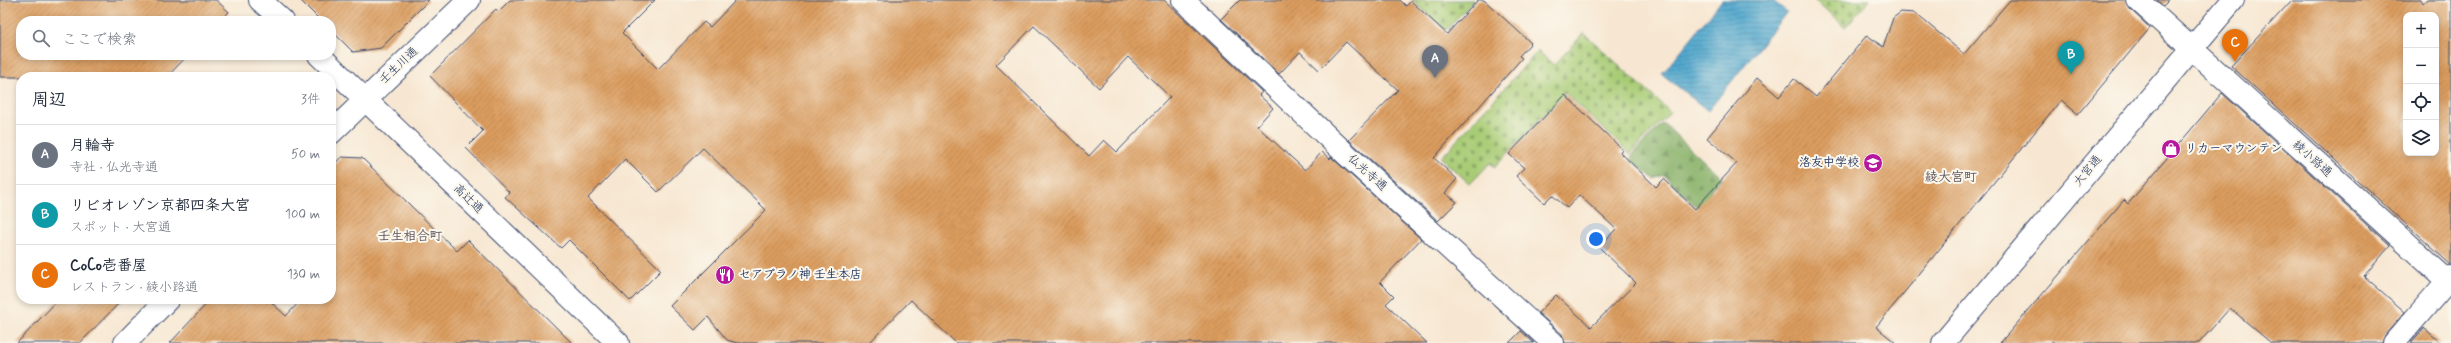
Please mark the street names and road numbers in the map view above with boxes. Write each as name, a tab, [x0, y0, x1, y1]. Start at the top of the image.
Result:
street label: 壬生川通	[376, 44, 422, 88]
street label: 綾小路通	[2289, 137, 2335, 181]
street label: 仏光寺通	[1344, 151, 1390, 195]
street label: 大宮通	[2070, 152, 2106, 190]
street label: 高辻通	[449, 181, 487, 217]

